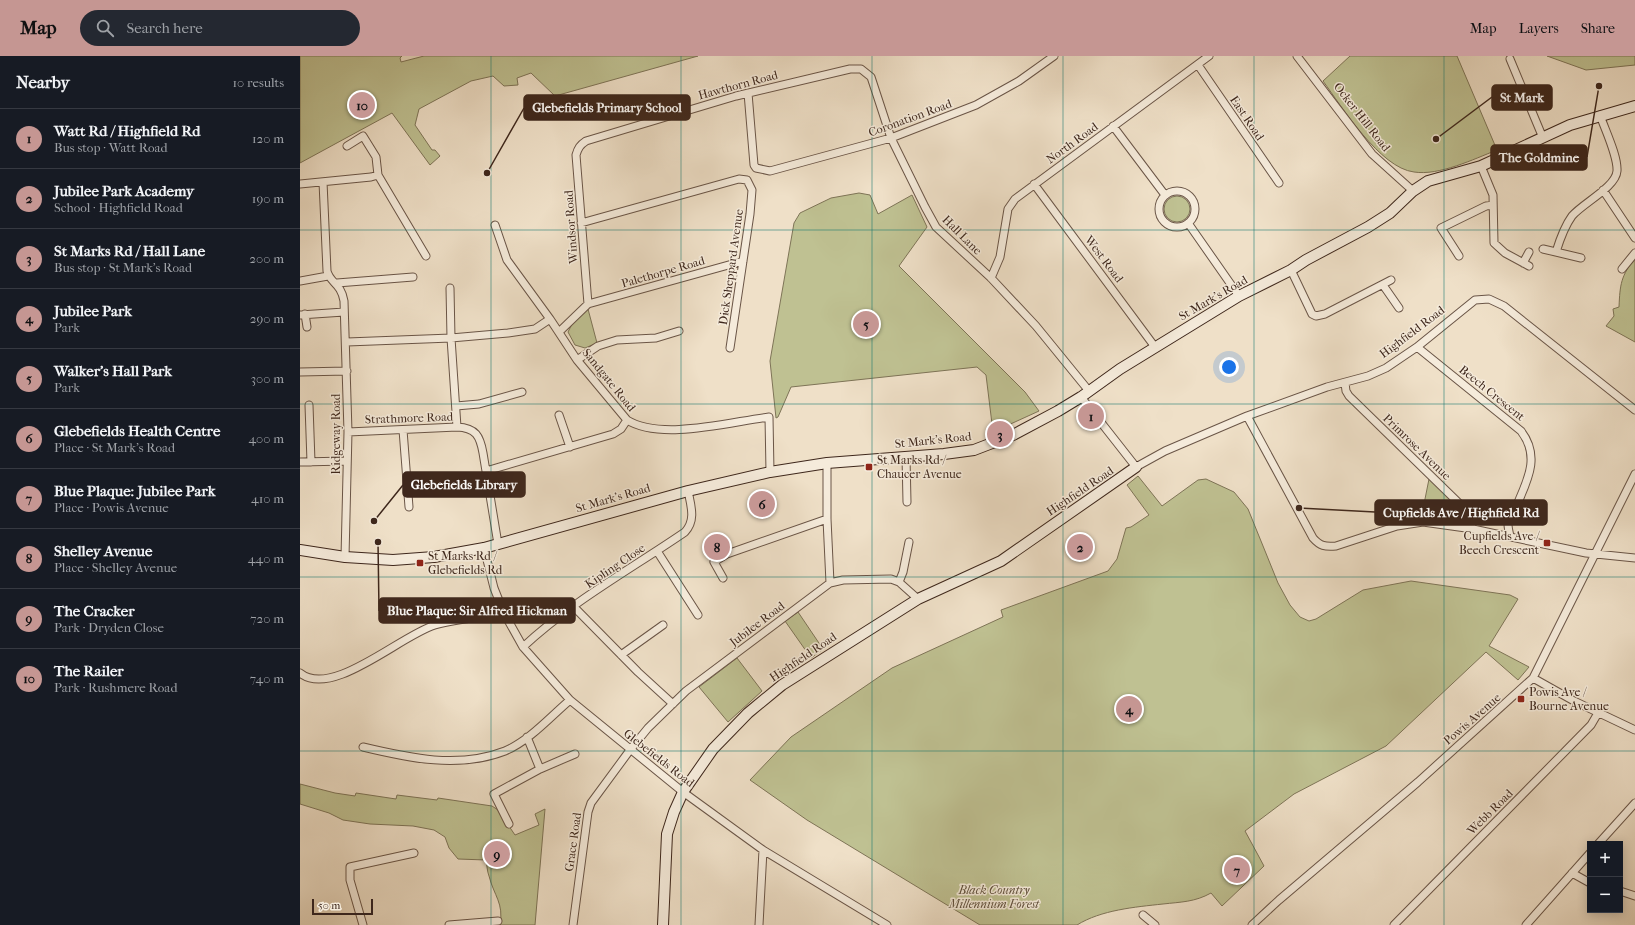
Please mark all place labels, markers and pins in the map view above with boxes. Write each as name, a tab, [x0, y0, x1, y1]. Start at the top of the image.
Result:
callout: St Mark	[1492, 85, 1552, 110]
pin: 10	[349, 90, 375, 120]
callout: Glebefields Primary School	[524, 95, 690, 120]
callout: The Goldmine	[1491, 145, 1587, 170]
pin: 5	[853, 309, 879, 339]
pin: 1	[1078, 401, 1104, 431]
pin: 3	[987, 419, 1013, 449]
place label: St Marks Rd / Chaucer Avenue	[877, 453, 962, 481]
marker: St Marks Rd / Chaucer Avenue	[864, 462, 874, 472]
callout: Glebefields Library	[403, 472, 525, 497]
pin: 6	[749, 489, 775, 519]
callout: Cupfields Ave / Highfield Rd	[1375, 500, 1547, 525]
place label: Cupfields Ave / Beech Crescent	[1459, 529, 1540, 557]
pin: 8	[704, 532, 730, 562]
pin: 2	[1067, 532, 1093, 562]
marker: Cupfields Ave / Beech Crescent	[1542, 538, 1552, 548]
place label: St Marks Rd / Glebefields Rd	[428, 549, 503, 577]
marker: St Marks Rd / Glebefields Rd	[415, 558, 425, 568]
callout: Blue Plaque: Sir Alfred Hickman	[379, 598, 575, 623]
place label: Powis Ave / Bourne Avenue	[1529, 685, 1609, 713]
pin: 4	[1116, 694, 1142, 724]
marker: Powis Ave / Bourne Avenue	[1516, 694, 1526, 704]
pin: 9	[484, 839, 510, 869]
pin: 7	[1224, 855, 1250, 885]

